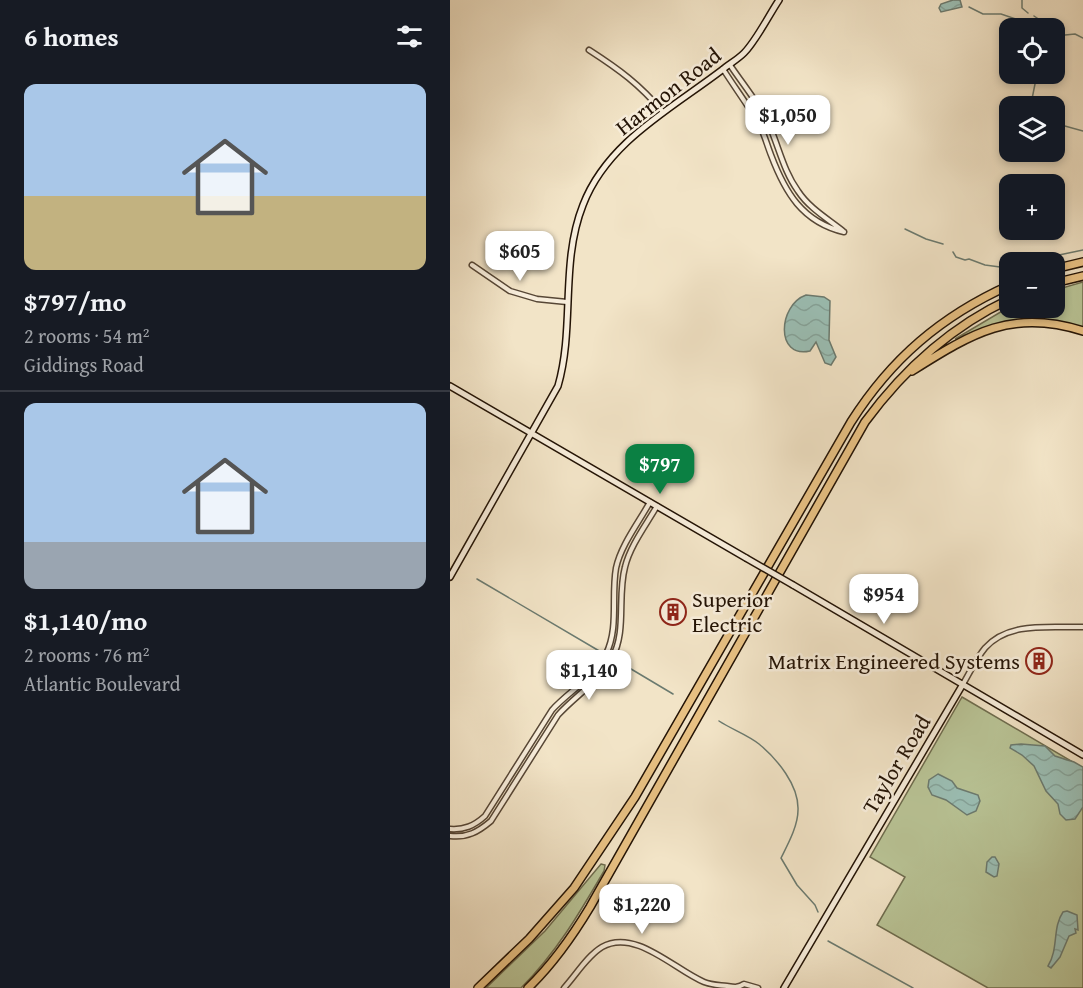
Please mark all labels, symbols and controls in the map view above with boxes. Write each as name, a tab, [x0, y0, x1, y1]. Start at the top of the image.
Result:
text: 6 homes	[24, 17, 119, 56]
map controls	[999, 18, 1065, 318]
button: locate	[999, 18, 1065, 84]
icon: filters	[393, 20, 426, 53]
street label: Harmon Road	[608, 39, 728, 143]
pin: $1,050	[739, 95, 837, 146]
button: layers	[999, 96, 1065, 162]
text: $1,050	[759, 100, 817, 129]
icon: home	[171, 123, 279, 231]
button: +	[999, 174, 1065, 240]
pin: $605	[484, 231, 556, 282]
text: $605	[499, 236, 541, 265]
button: −	[999, 252, 1065, 318]
text: $797/mo	[24, 282, 126, 321]
text: 2 rooms · 54 m²	[24, 321, 150, 350]
text: Giddings Road	[24, 350, 144, 379]
icon: home	[171, 442, 279, 550]
pin: $797	[624, 444, 696, 495]
text: $797	[639, 449, 681, 478]
pin: $954	[848, 574, 920, 625]
text: $954	[863, 579, 905, 608]
place label: Superior Electric	[692, 583, 772, 640]
building icon: Superior Electric	[658, 597, 688, 627]
text: $1,140/mo	[24, 601, 147, 640]
text: 2 rooms · 76 m²	[24, 640, 150, 669]
place label: Matrix Engineered Systems	[768, 645, 1020, 677]
building icon: Matrix Engineered Systems	[1024, 646, 1054, 676]
pin: $1,140	[540, 650, 638, 701]
text: $1,140	[560, 655, 618, 684]
text: Atlantic Boulevard	[24, 669, 181, 698]
street label: Taylor Road	[854, 708, 938, 819]
pin: $1,220	[593, 884, 691, 935]
text: $1,220	[613, 889, 671, 918]

